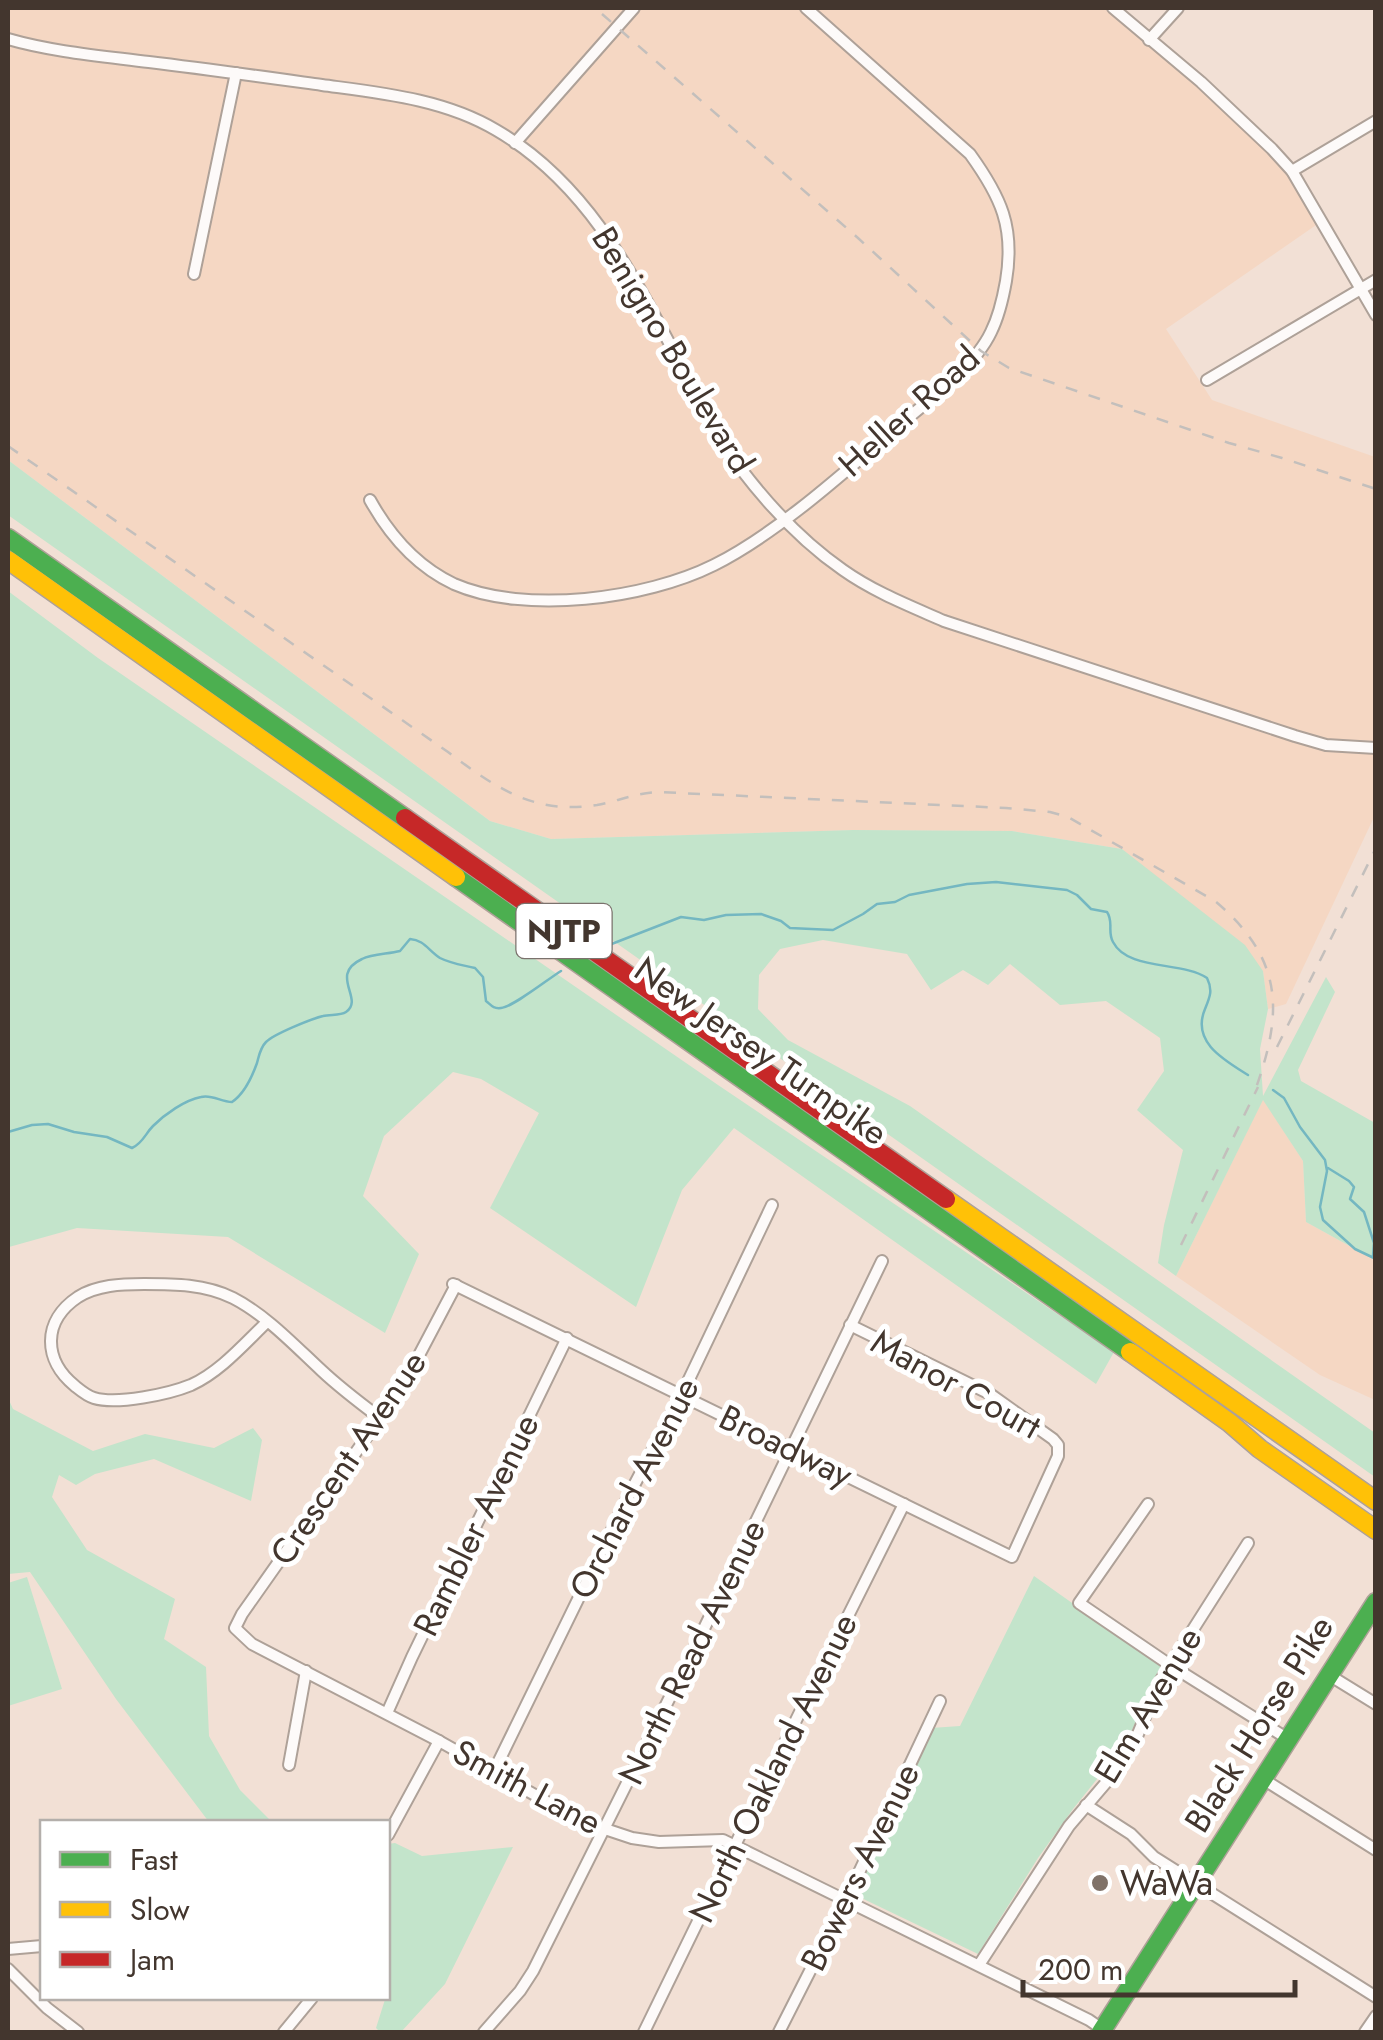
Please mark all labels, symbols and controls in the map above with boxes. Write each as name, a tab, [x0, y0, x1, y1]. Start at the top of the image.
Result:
street label: Benigno Boulevard	[580, 217, 766, 483]
street label: Heller Road	[827, 334, 991, 488]
road number: NJTP	[516, 904, 612, 958]
street label: New Jersey Turnpike	[624, 945, 898, 1157]
street label: Manor Court	[862, 1317, 1050, 1451]
street label: Crescent Avenue	[258, 1341, 438, 1575]
street label: Orchard Avenue	[557, 1369, 711, 1607]
street label: Broadway	[711, 1392, 862, 1500]
street label: Rambler Avenue	[401, 1406, 551, 1644]
street label: North Read Avenue	[606, 1511, 778, 1793]
street label: North Oakland Avenue	[676, 1605, 870, 1931]
street label: Black Horse Pike	[1172, 1606, 1346, 1842]
street label: Elm Avenue	[1082, 1617, 1214, 1793]
street label: Smith Lane	[444, 1727, 610, 1847]
street label: Bowers Avenue	[788, 1755, 932, 1979]
legend	[40, 1820, 390, 2000]
text: Fast	[130, 1838, 179, 1881]
place label: WaWa	[1120, 1858, 1213, 1908]
marker: WaWa	[1089, 1872, 1111, 1894]
text: Slow	[130, 1888, 190, 1931]
scale bar	[1023, 1935, 1296, 1997]
text: Jam	[126, 1938, 175, 1981]
text: 200 m	[1038, 1948, 1123, 1991]

